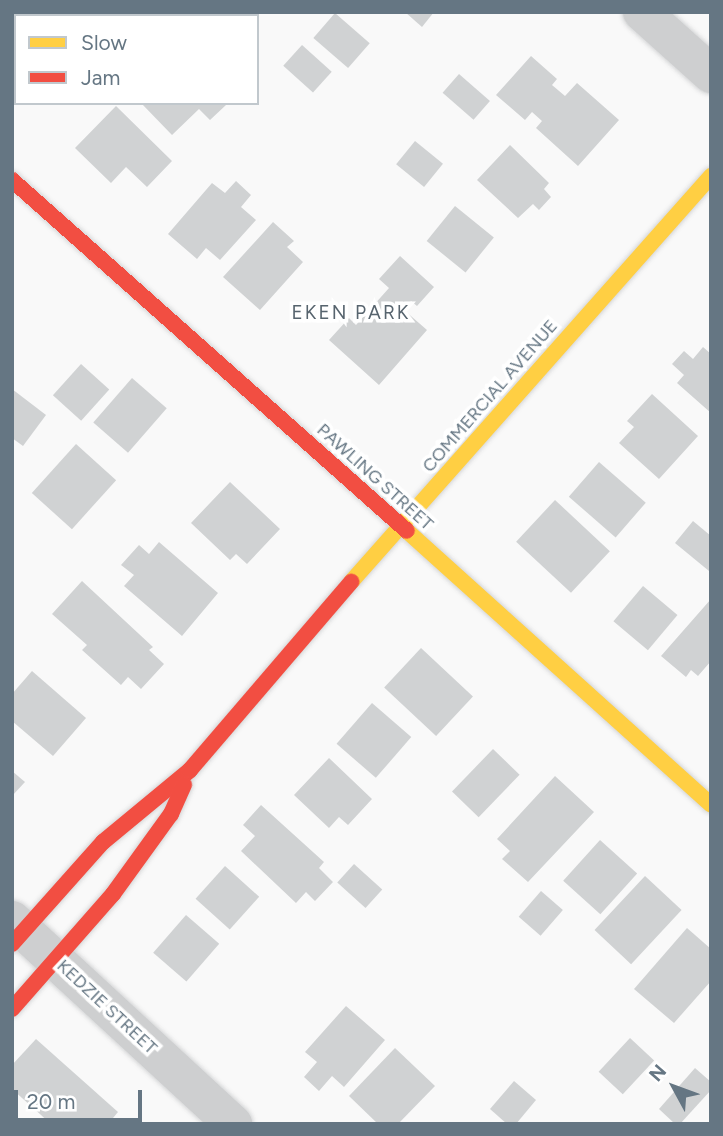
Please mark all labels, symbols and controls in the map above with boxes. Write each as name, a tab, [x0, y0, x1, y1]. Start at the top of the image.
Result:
legend	[14, 14, 259, 105]
text: Slow	[81, 30, 127, 55]
text: Jam	[81, 65, 120, 90]
district label: EKEN PARK	[293, 302, 409, 324]
street label: COMMERCIAL AVENUE	[418, 315, 562, 477]
street label: PAWLING STREET	[312, 419, 438, 535]
street label: KEDZIE STREET	[52, 955, 162, 1059]
north arrow	[639, 1052, 709, 1122]
text: N	[644, 1060, 671, 1086]
scale bar	[18, 1076, 145, 1120]
text: 20 m	[27, 1089, 75, 1114]

